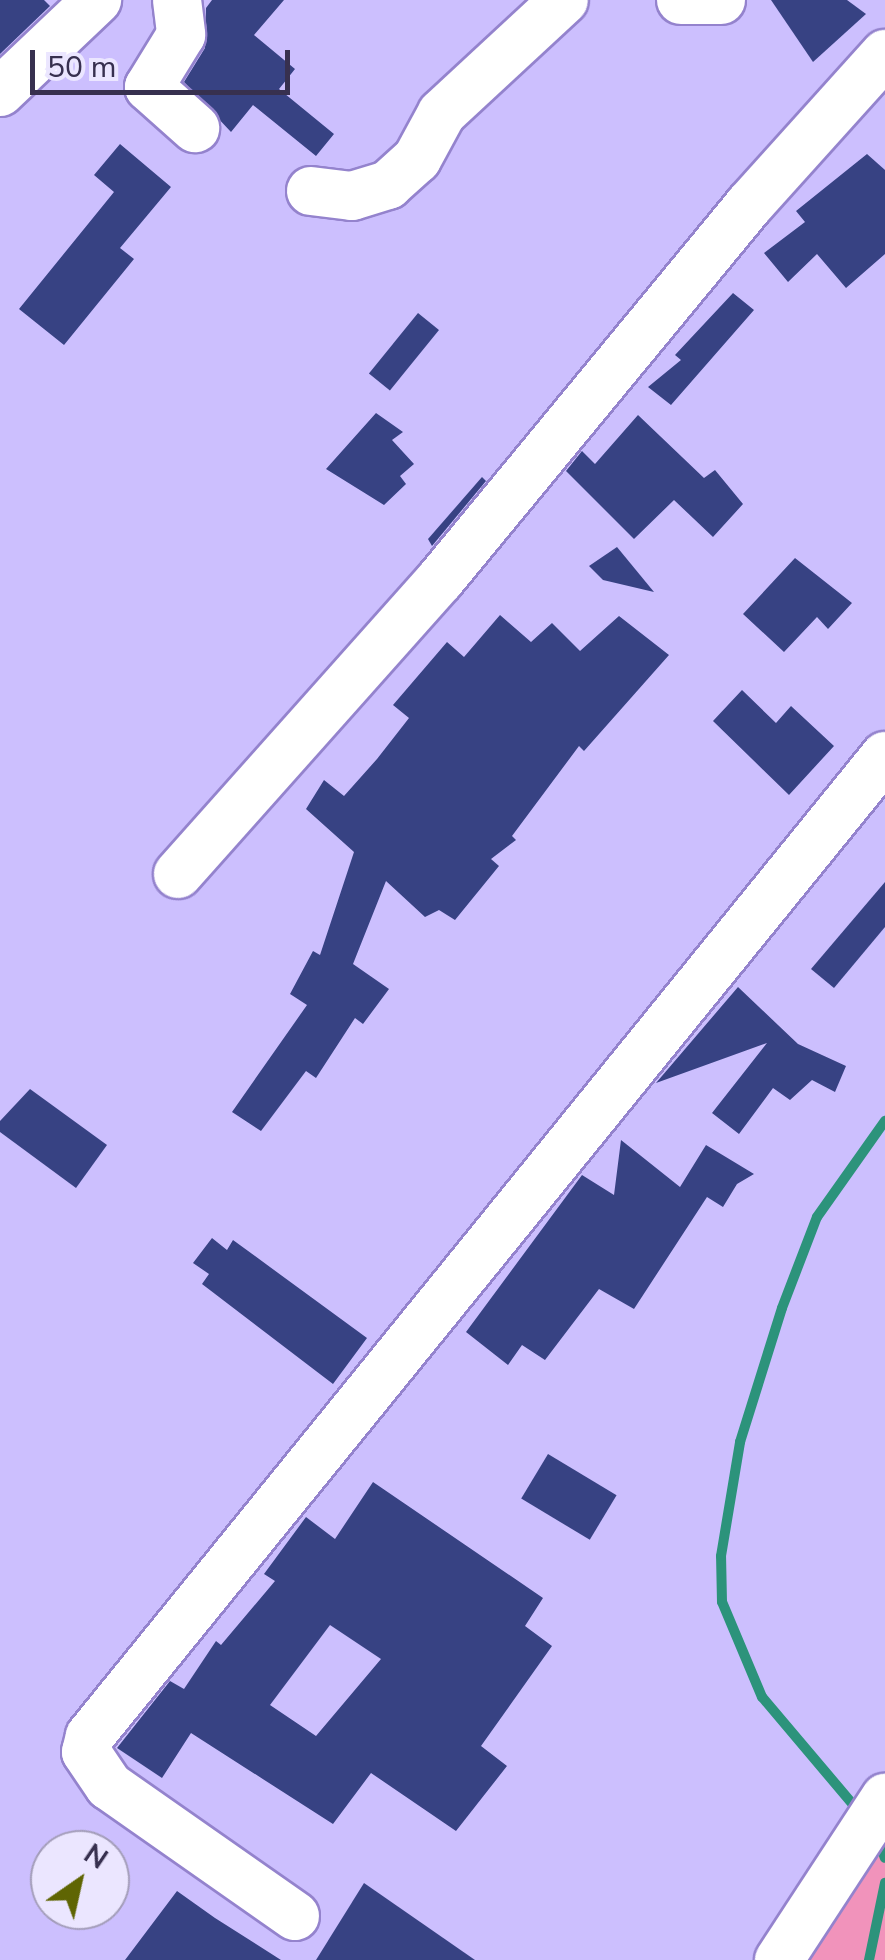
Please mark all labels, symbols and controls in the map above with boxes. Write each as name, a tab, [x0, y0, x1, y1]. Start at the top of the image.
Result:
scale bar	[35, 30, 295, 92]
text: 50 m	[47, 47, 116, 88]
north arrow	[30, 1830, 130, 1930]
text: N	[76, 1835, 115, 1878]

